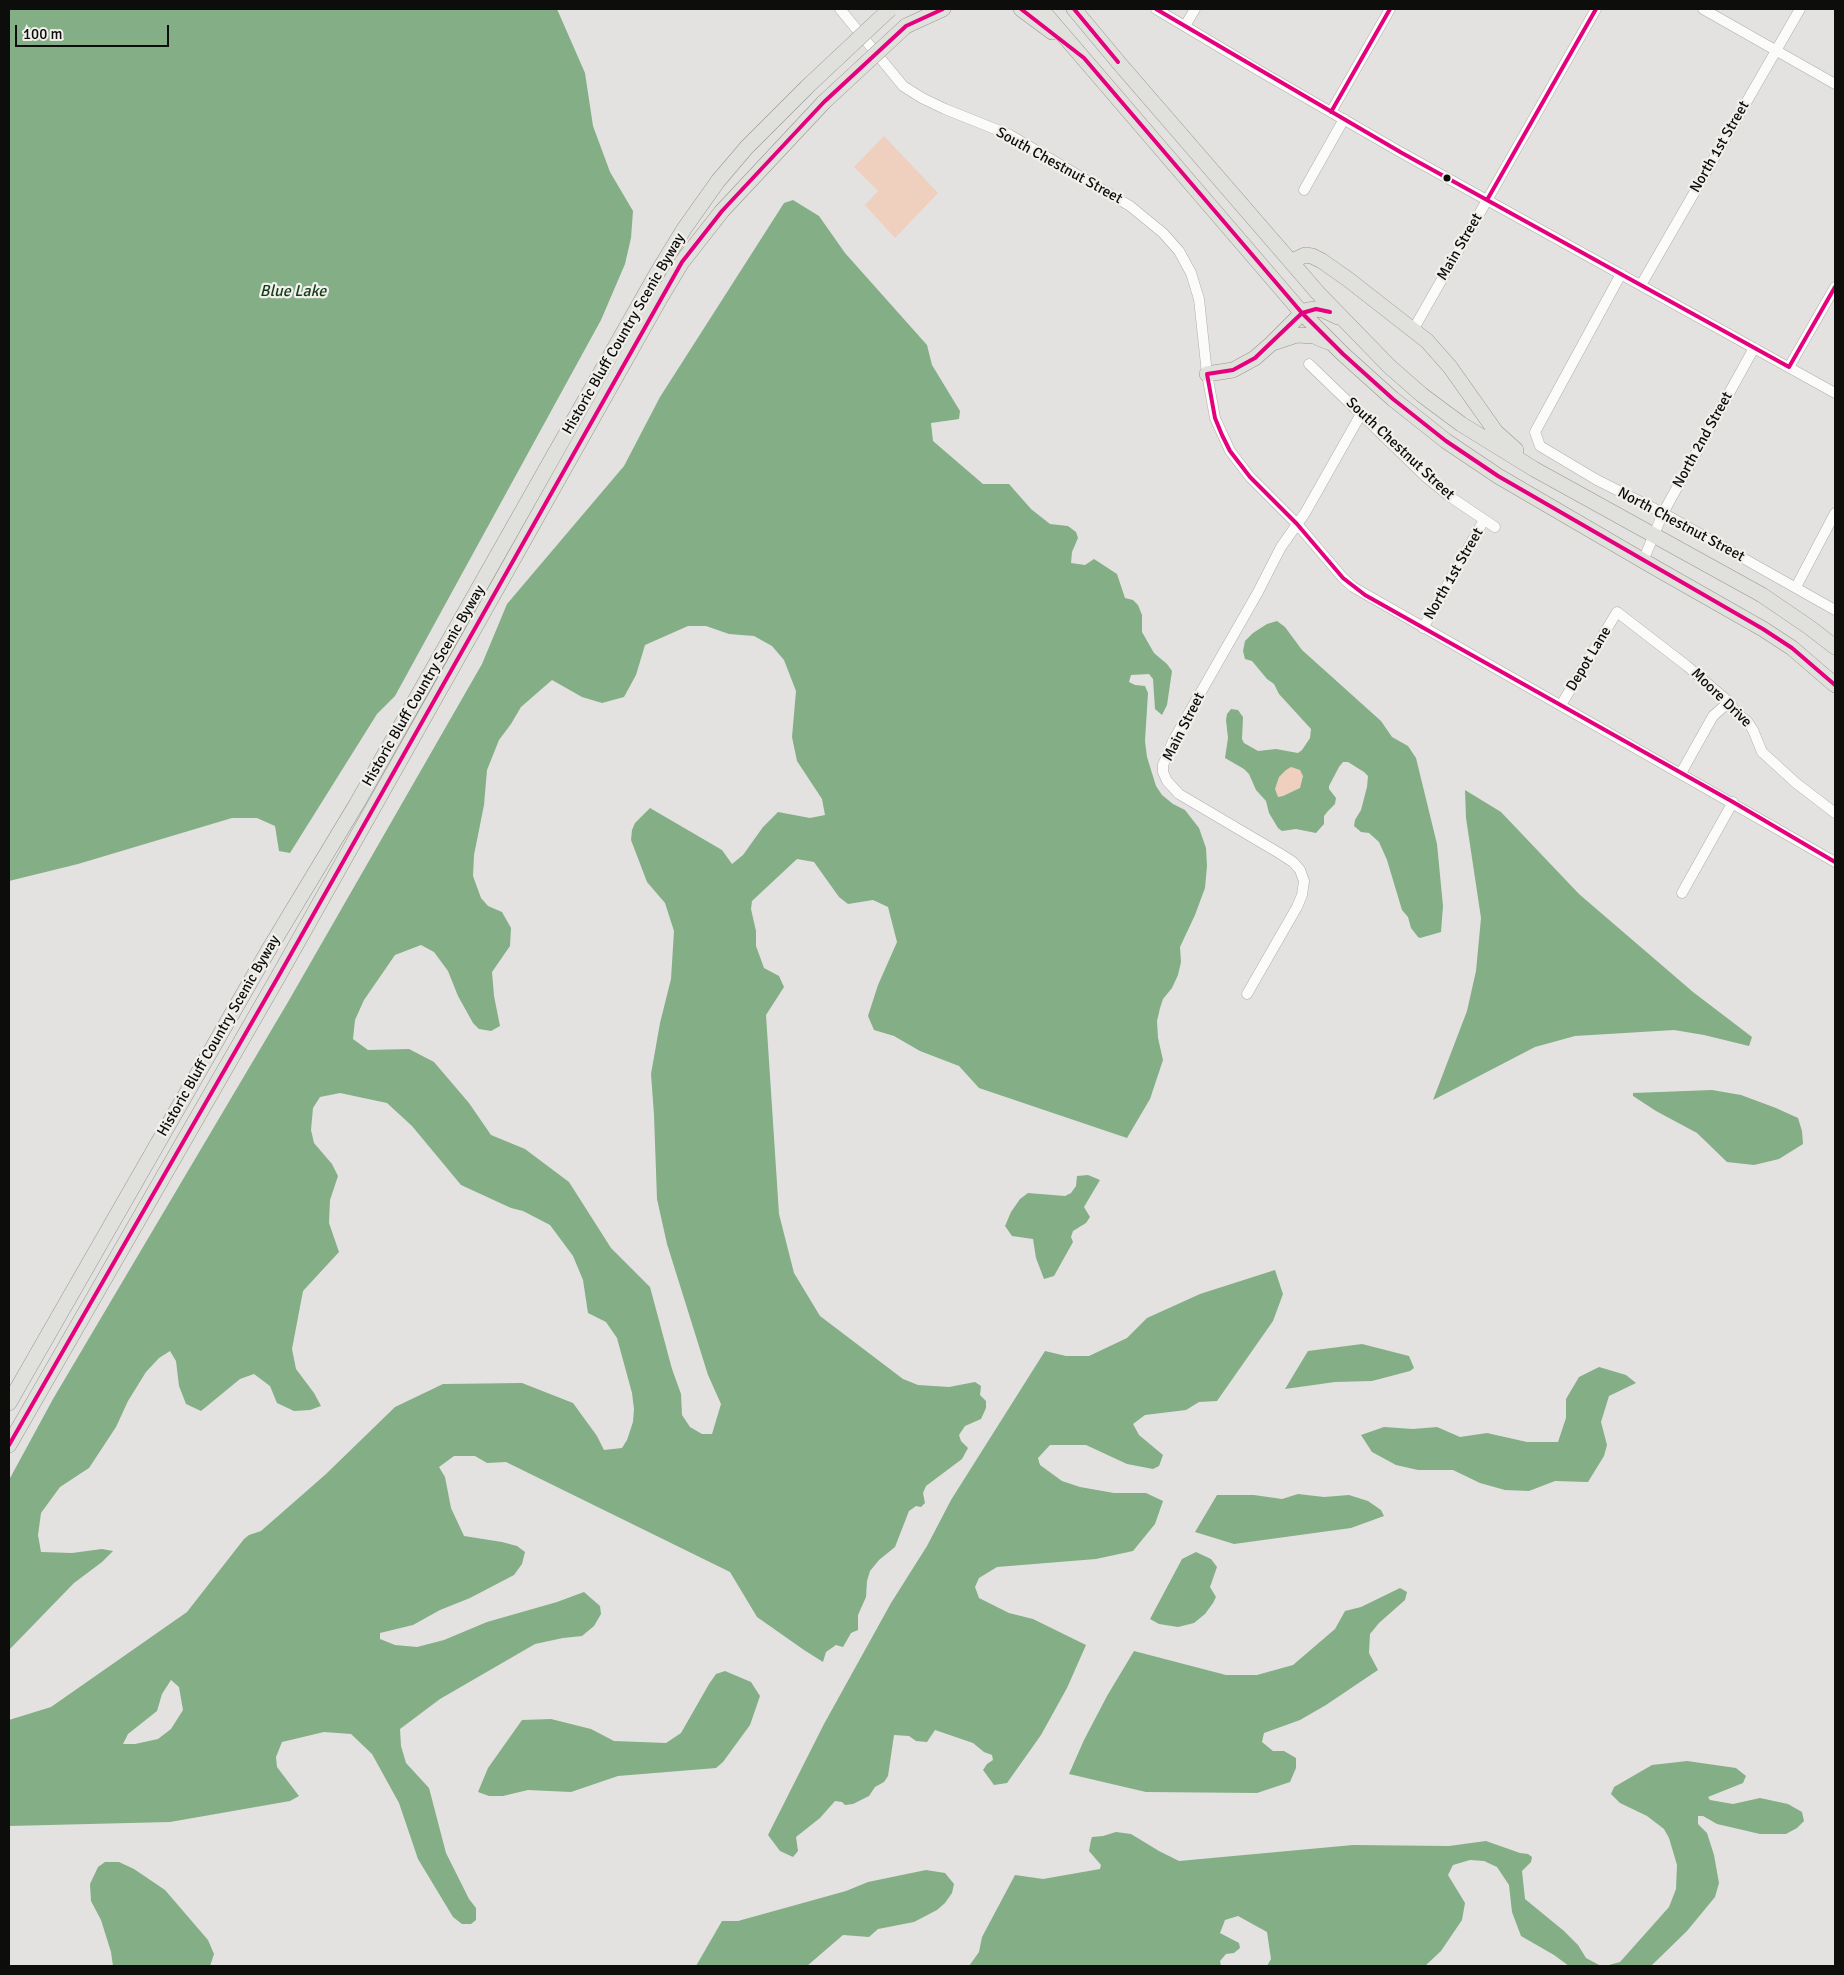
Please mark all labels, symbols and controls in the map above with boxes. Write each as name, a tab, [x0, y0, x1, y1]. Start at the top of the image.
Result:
scale bar	[18, 15, 171, 47]
text: 100 m	[23, 25, 63, 43]
street label: North 1st Street	[1686, 98, 1754, 196]
street label: South Chestnut Street	[993, 124, 1125, 208]
unlabelled marker	[1442, 173, 1452, 183]
street label: Main Street	[1434, 210, 1486, 284]
street label: Historic Bluff Country Scenic Byway	[559, 230, 689, 438]
water label: Blue Lake	[260, 282, 326, 302]
street label: North 2nd Street	[1669, 389, 1737, 491]
street label: South Chestnut Street	[1342, 394, 1458, 504]
street label: North Chestnut Street	[1614, 484, 1748, 566]
street label: North 1st Street	[1420, 525, 1488, 623]
street label: Historic Bluff Country Scenic Byway	[359, 582, 489, 790]
street label: Depot Lane	[1563, 623, 1615, 695]
street label: Moore Drive	[1687, 665, 1755, 731]
street label: Main Street	[1159, 690, 1209, 764]
street label: Historic Bluff Country Scenic Byway	[154, 932, 284, 1140]

